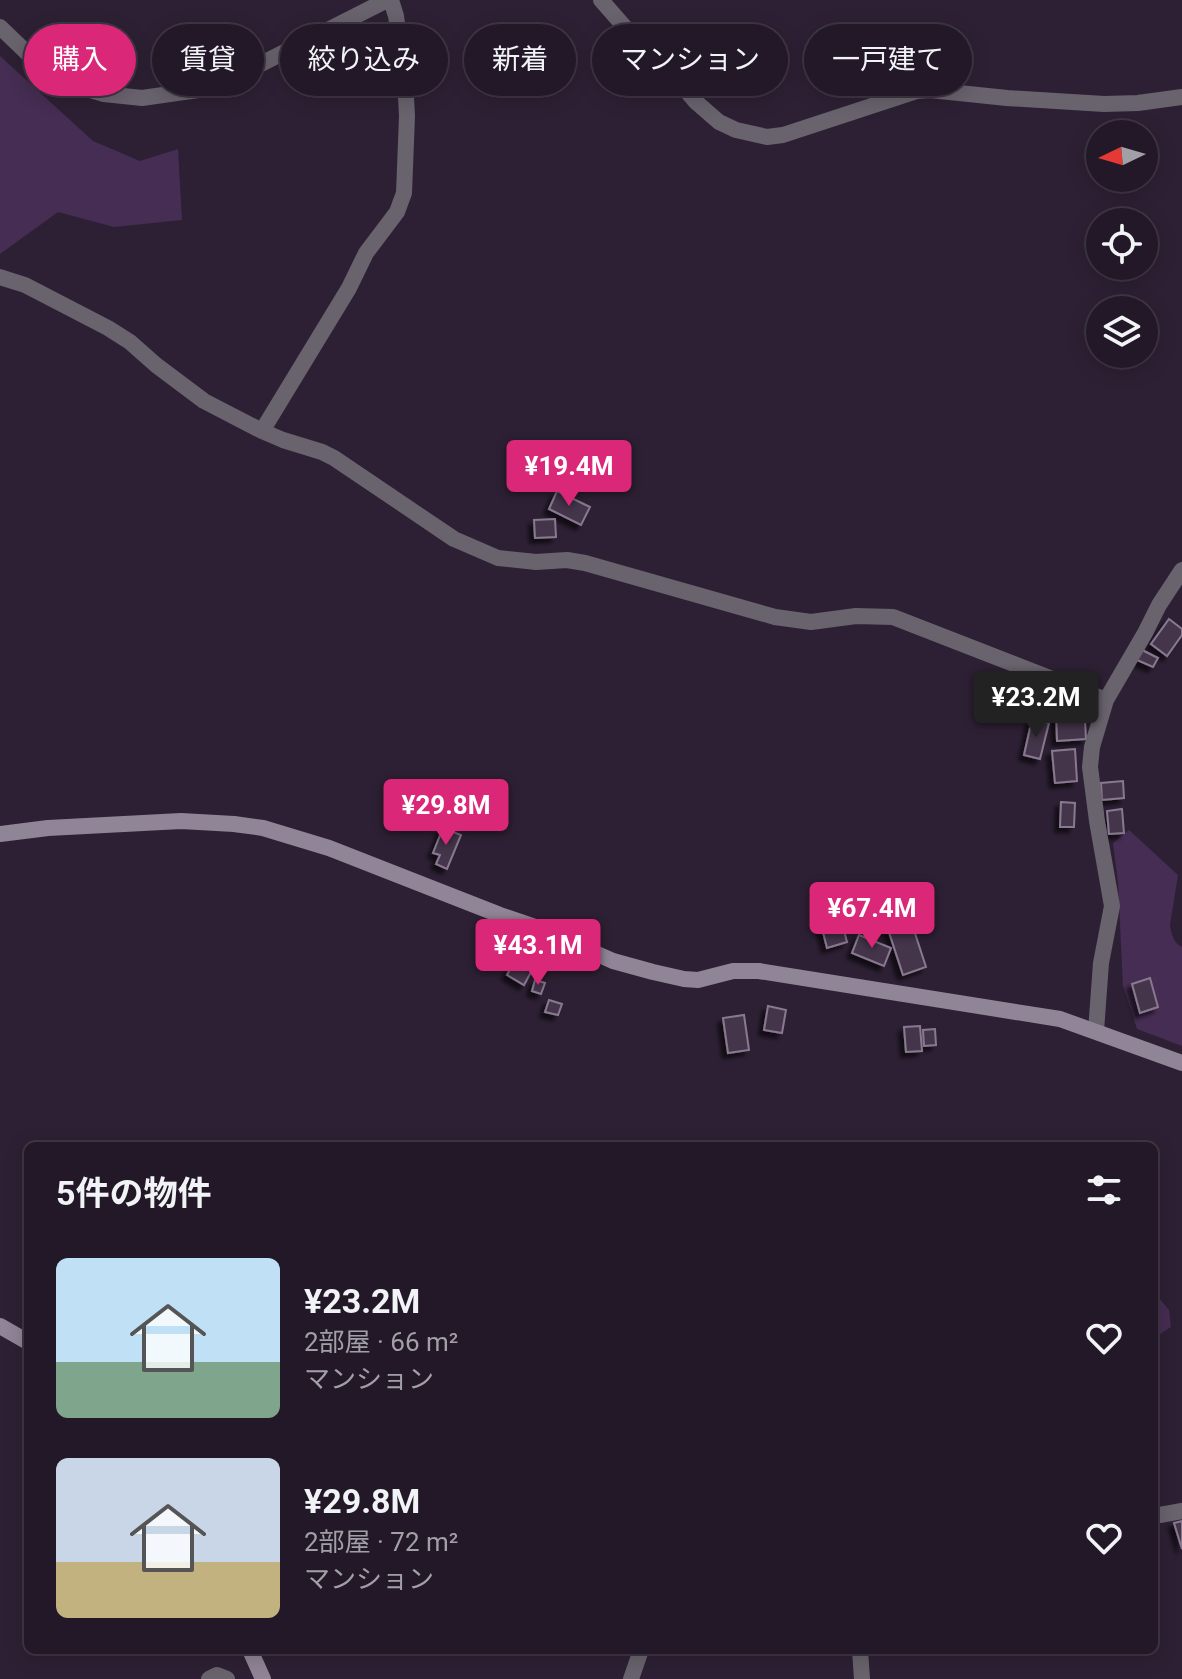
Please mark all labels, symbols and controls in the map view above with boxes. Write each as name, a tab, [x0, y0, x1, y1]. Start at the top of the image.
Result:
chip: 購入	[24, 24, 136, 96]
chip: 賃貸	[152, 24, 264, 96]
chip: 絞り込み	[280, 24, 448, 96]
chip: 新着	[464, 24, 576, 96]
chip: マンション	[592, 24, 788, 96]
chip: 一戸建て	[804, 24, 972, 96]
north arrow	[1086, 120, 1158, 192]
map controls	[1086, 120, 1158, 368]
button: locate	[1086, 208, 1158, 280]
button: layers	[1086, 296, 1158, 368]
pin: ¥19.4M	[504, 440, 634, 508]
text: ¥19.4M	[525, 451, 614, 481]
pin: ¥23.2M	[971, 671, 1101, 739]
text: ¥23.2M	[992, 682, 1081, 712]
pin: ¥29.8M	[381, 779, 511, 847]
text: ¥29.8M	[402, 790, 491, 820]
pin: ¥67.4M	[807, 882, 937, 950]
text: ¥67.4M	[828, 893, 917, 923]
pin: ¥43.1M	[473, 919, 603, 987]
text: ¥43.1M	[494, 930, 583, 960]
icon: filters	[1082, 1168, 1126, 1212]
text: 5件の物件	[56, 1173, 212, 1213]
text: ¥23.2M	[304, 1281, 420, 1321]
icon: home	[120, 1290, 216, 1386]
icon: heart	[1082, 1316, 1126, 1360]
text: 2部屋 · 66 m²	[304, 1327, 458, 1357]
text: マンション	[304, 1364, 434, 1394]
text: ¥29.8M	[304, 1481, 420, 1521]
icon: home	[120, 1490, 216, 1586]
icon: heart	[1082, 1516, 1126, 1560]
text: 2部屋 · 72 m²	[304, 1527, 458, 1557]
text: マンション	[304, 1564, 434, 1594]

